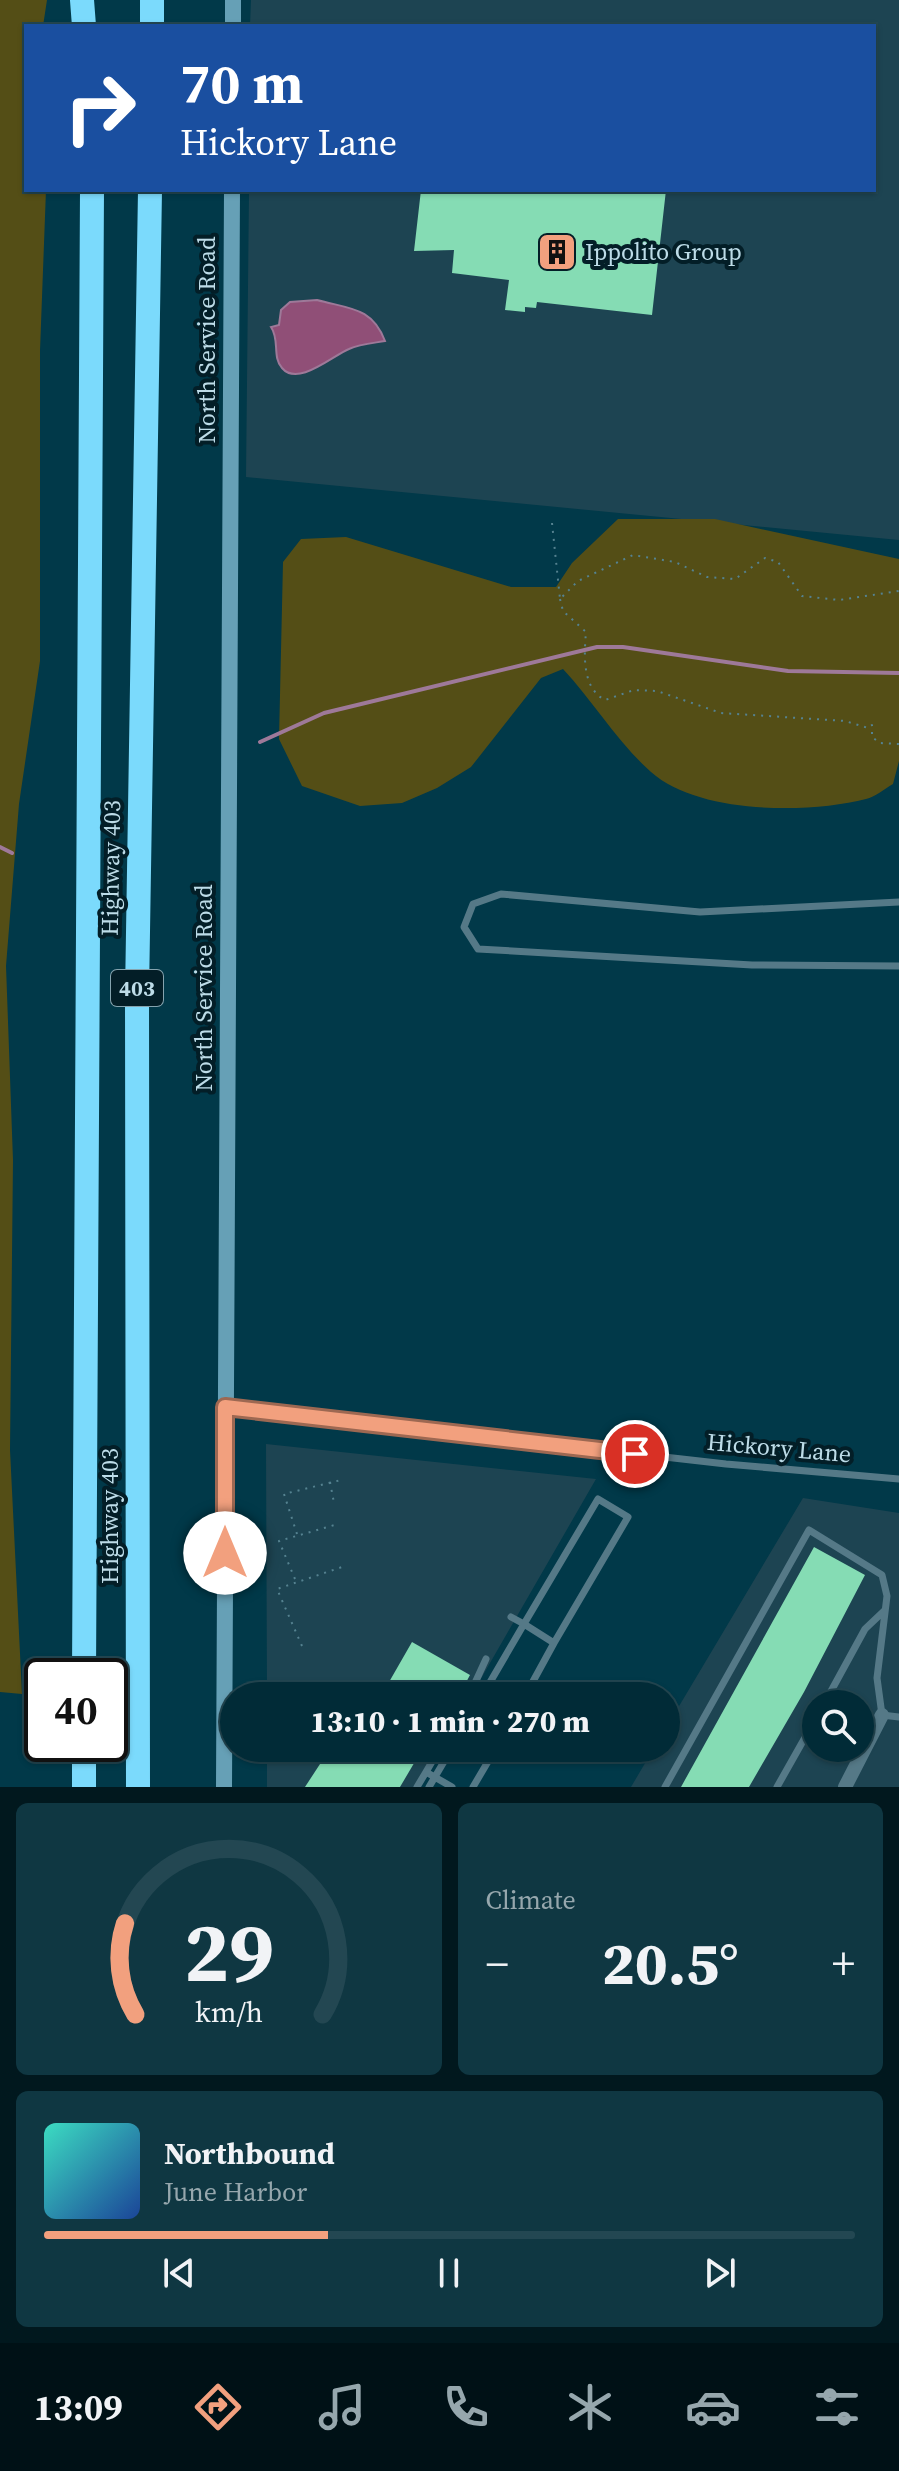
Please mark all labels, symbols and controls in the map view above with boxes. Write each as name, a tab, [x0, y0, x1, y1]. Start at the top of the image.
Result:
text: 70 m	[180, 45, 303, 122]
icon: right	[48, 56, 152, 160]
text: Hickory Lane	[180, 118, 397, 167]
building icon: Ippolito Group	[536, 231, 578, 273]
place label: Ippolito Group	[585, 235, 742, 268]
street label: North Service Road	[190, 236, 223, 444]
street label: Highway 403	[93, 800, 128, 936]
street label: North Service Road	[187, 884, 220, 1092]
road number: 403	[111, 970, 163, 1006]
pin	[601, 1420, 669, 1488]
street label: Hickory Lane	[705, 1425, 853, 1470]
icon: arrive	[613, 1432, 657, 1476]
street label: Highway 403	[93, 1448, 126, 1584]
position arrow	[183, 1511, 267, 1595]
speed limit sign: 40	[24, 1658, 128, 1762]
map controls	[802, 1690, 874, 1762]
button: search	[802, 1690, 874, 1762]
text: 13:10 · 1 min · 270 m	[310, 1701, 590, 1742]
text: Climate	[486, 1882, 576, 1918]
text: 29	[184, 1895, 274, 2009]
text: 20.5°	[602, 1922, 739, 2004]
text: −	[486, 1933, 509, 1994]
text: +	[832, 1933, 855, 1994]
text: km/h	[195, 1992, 263, 2032]
text: Northbound	[164, 2133, 335, 2174]
text: June Harbor	[164, 2174, 307, 2210]
icon: previous	[157, 2251, 201, 2295]
icon: pause	[427, 2251, 471, 2295]
icon: next	[698, 2251, 742, 2295]
icon: directions	[190, 2379, 246, 2435]
icon: music	[314, 2379, 370, 2435]
icon: phone	[438, 2379, 494, 2435]
icon: climate	[562, 2379, 618, 2435]
icon: car	[685, 2379, 741, 2435]
icon: filters	[809, 2379, 865, 2435]
text: 13:09	[34, 2383, 123, 2432]

